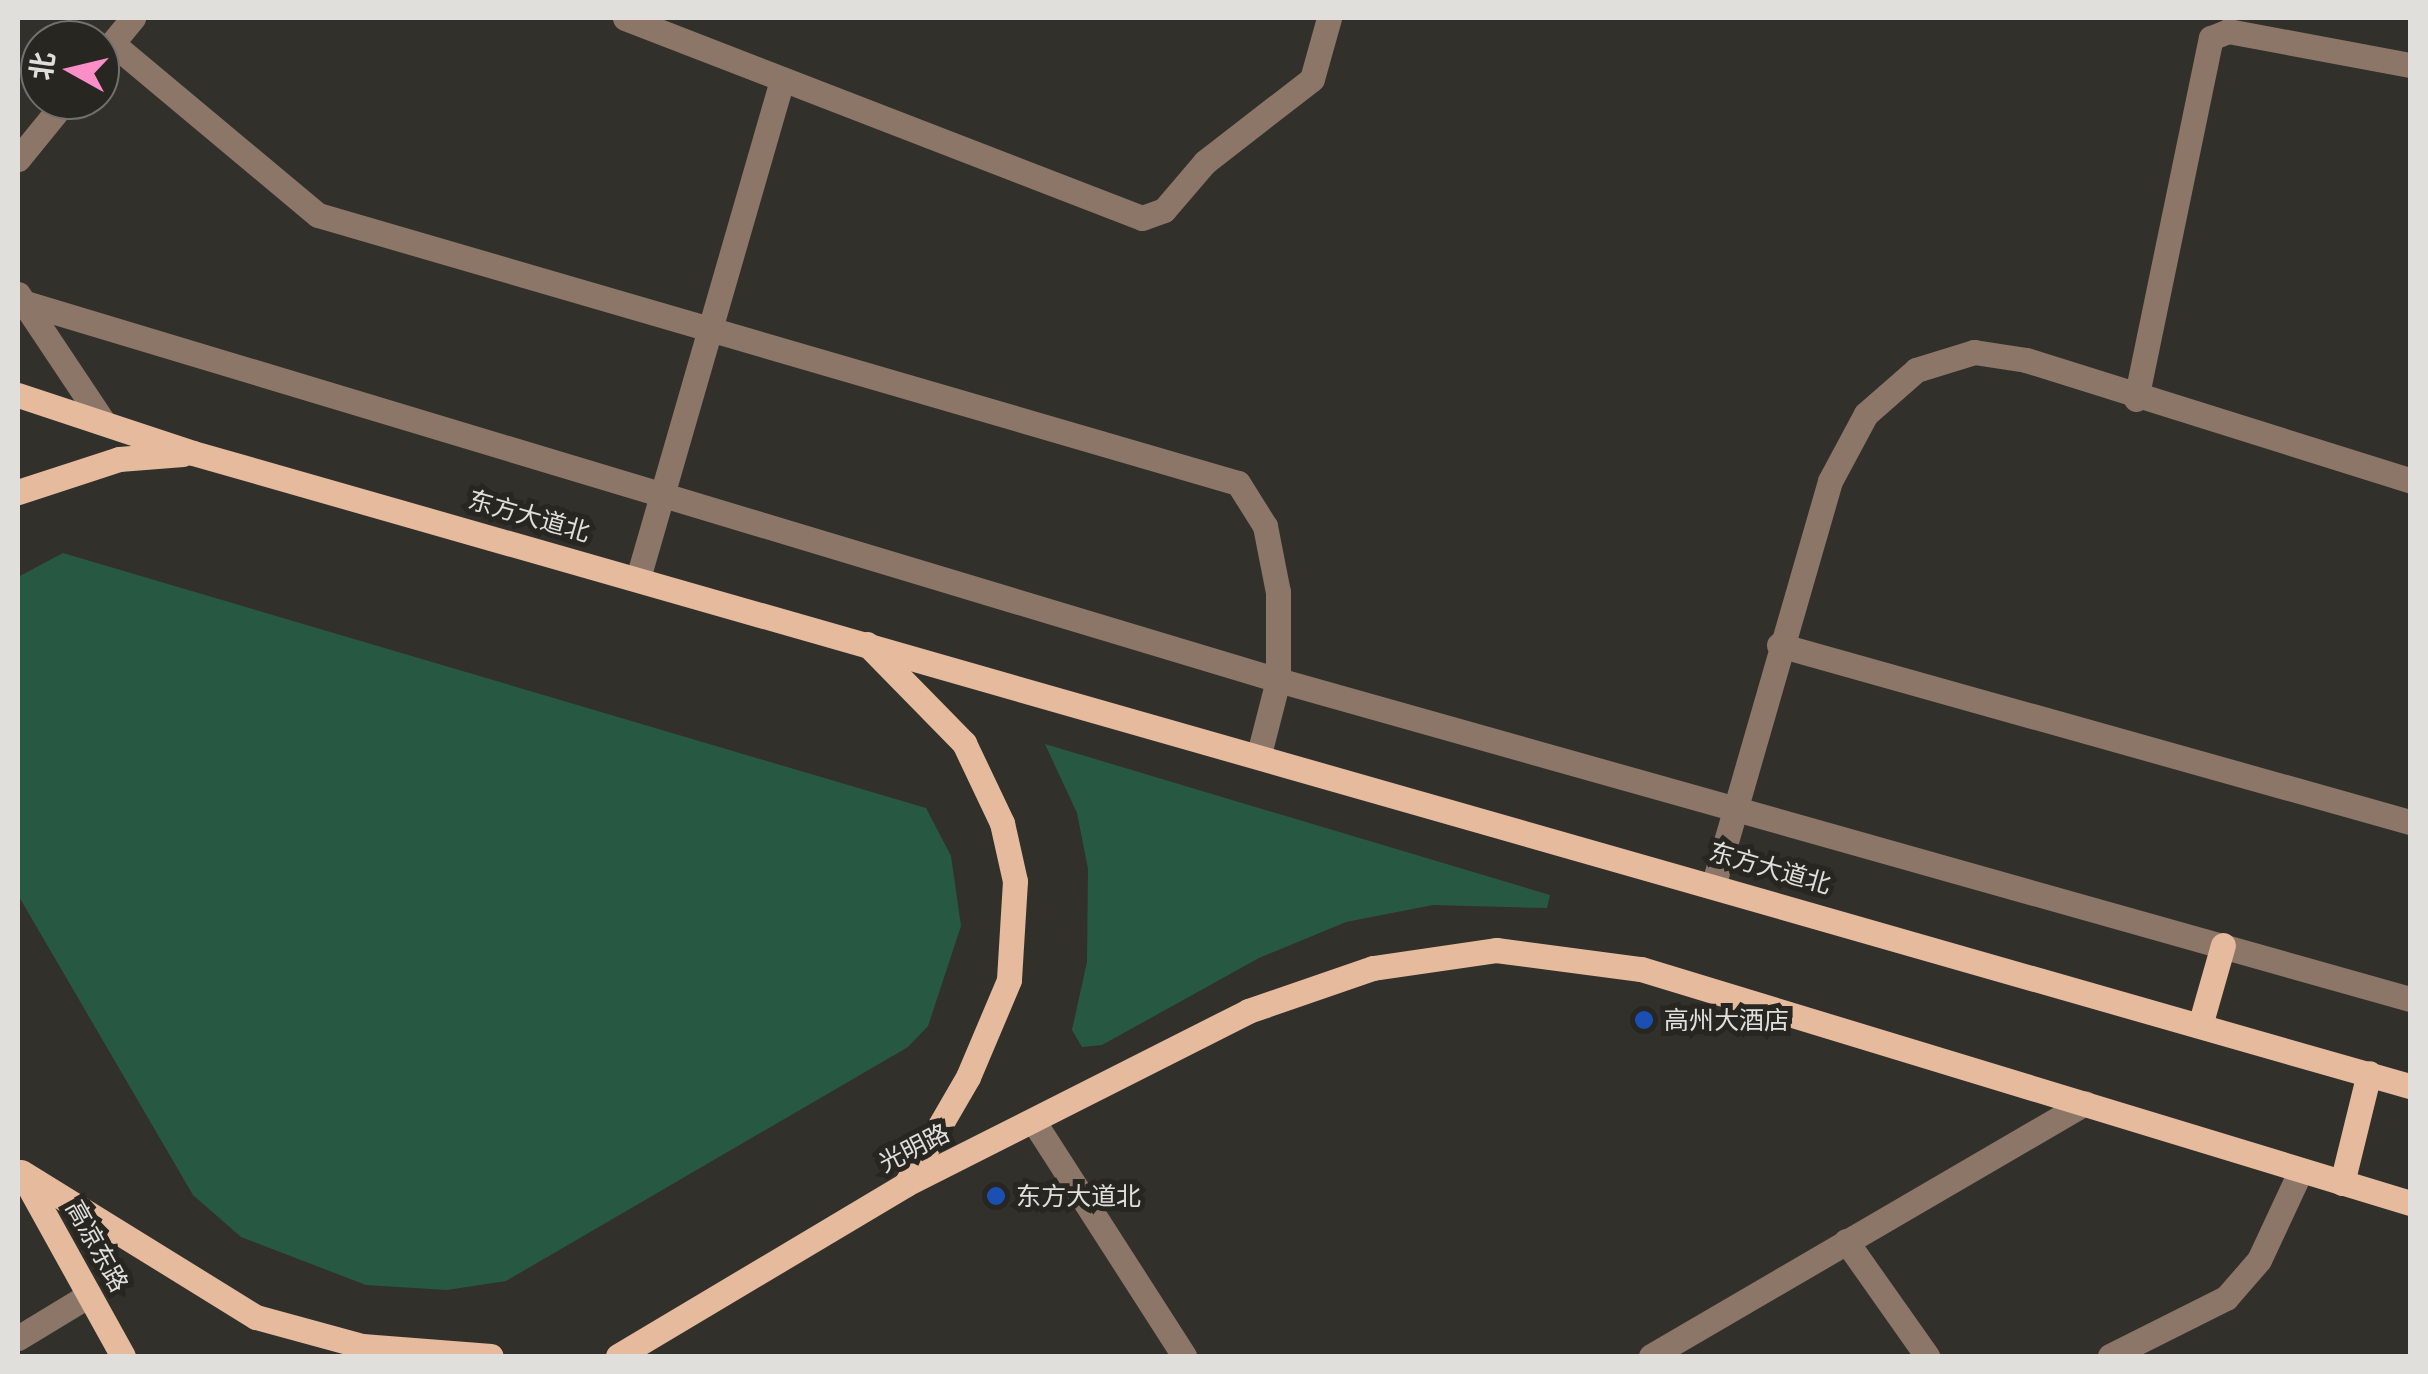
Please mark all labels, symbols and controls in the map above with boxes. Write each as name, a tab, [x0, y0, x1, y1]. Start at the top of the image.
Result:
north arrow	[20, 20, 120, 120]
text: 北	[22, 50, 61, 82]
street label: 东方大道北	[465, 484, 593, 548]
street label: 东方大道北	[1706, 836, 1834, 900]
place label: 高州大酒店	[1664, 1005, 1789, 1035]
marker: 高州大酒店	[1633, 1009, 1655, 1031]
street label: 光明路	[874, 1118, 954, 1178]
place label: 东方大道北	[1016, 1181, 1141, 1211]
marker: 东方大道北	[985, 1185, 1007, 1207]
street label: 高凉东路	[60, 1195, 134, 1297]

